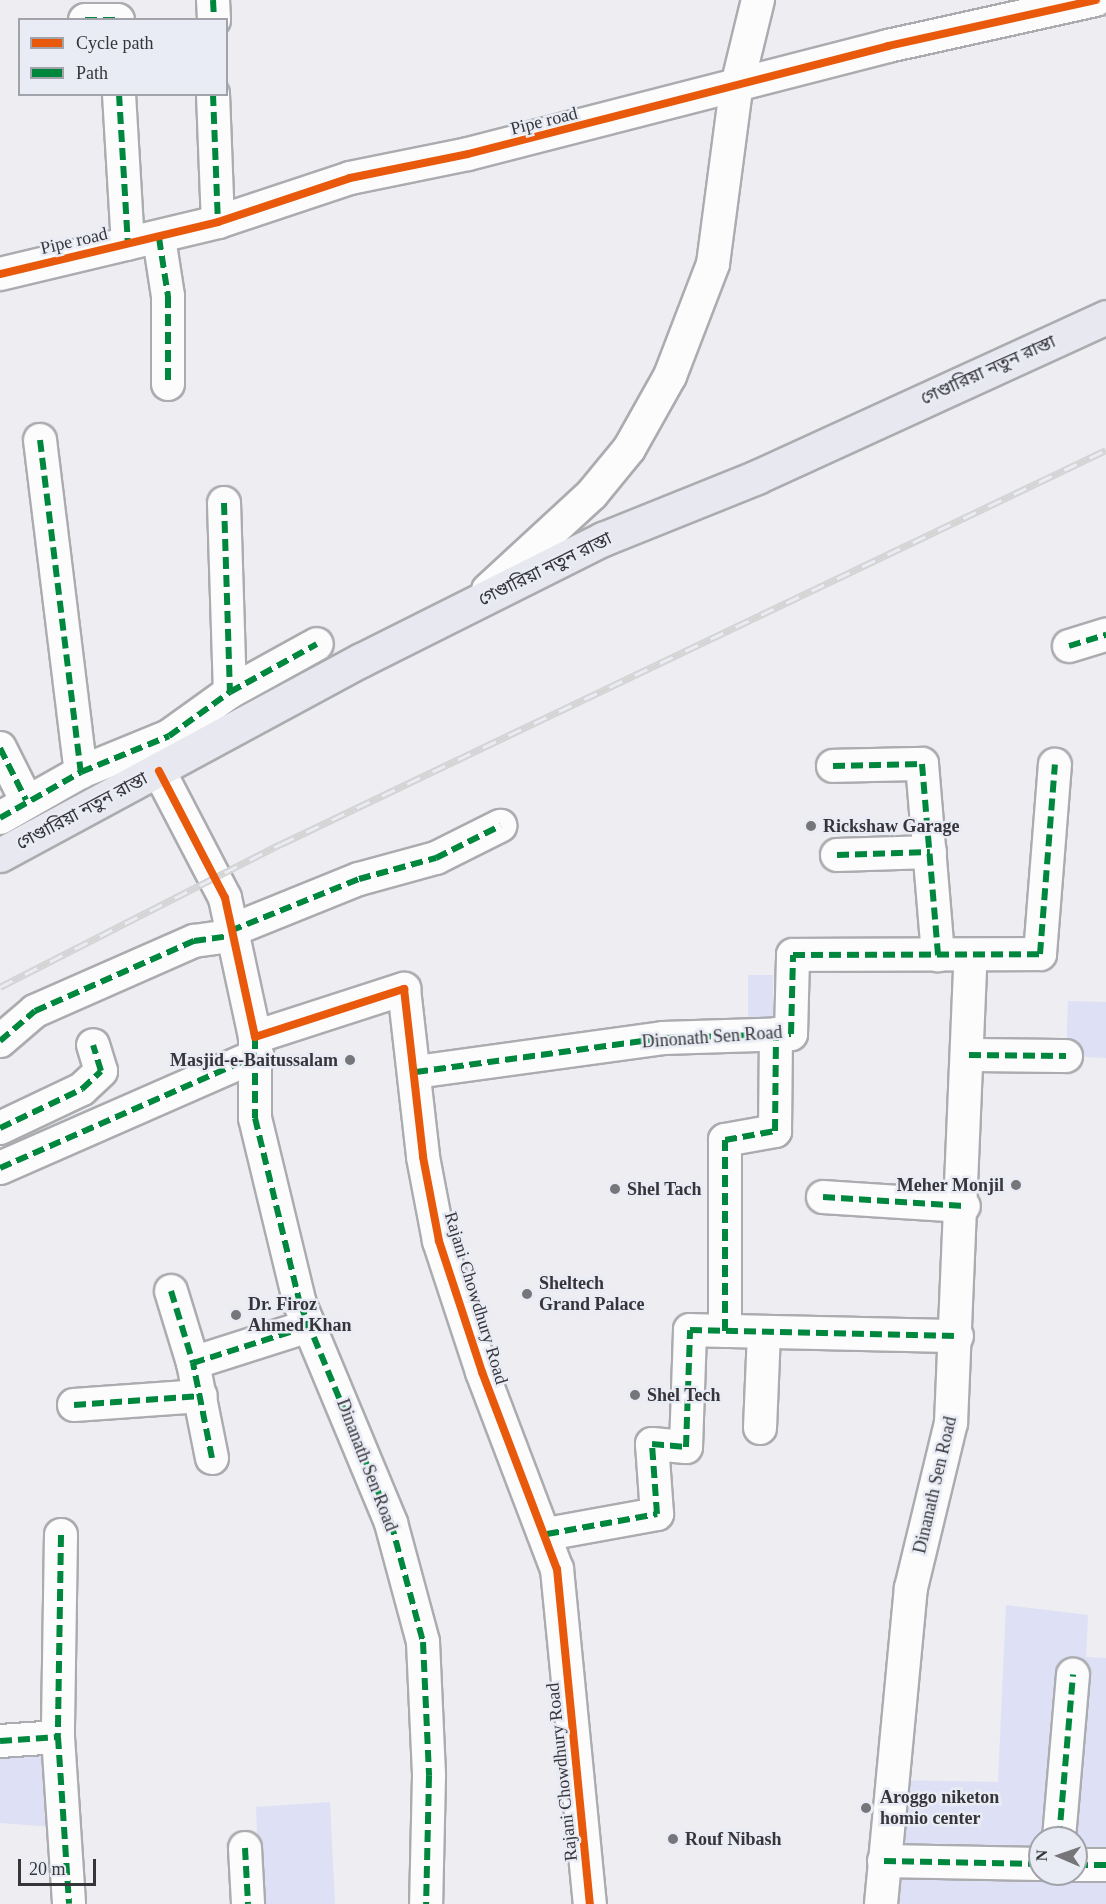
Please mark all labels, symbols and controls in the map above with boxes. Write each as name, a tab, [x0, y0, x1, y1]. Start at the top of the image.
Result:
legend	[18, 18, 228, 96]
text: Cycle path	[76, 33, 153, 53]
text: Path	[76, 63, 108, 83]
street label: Pipe road	[508, 102, 580, 140]
street label: Pipe road	[38, 223, 110, 259]
street label: গেণ্ডারিয়া নতুন রাস্তা	[917, 331, 1059, 409]
street label: গেণ্ডারিয়া নতুন রাস্তা	[475, 527, 615, 611]
street label: গেণ্ডারিয়া নতুন রাস্তা	[13, 767, 151, 855]
place label: Rickshaw Garage	[823, 815, 959, 837]
marker: Rickshaw Garage	[804, 819, 818, 833]
street label: Dinonath Sen Road	[641, 1021, 783, 1053]
place label: Masjid-e-Baitussalam	[170, 1049, 338, 1071]
marker: Masjid-e-Baitussalam	[343, 1053, 357, 1067]
place label: Meher Monjil	[897, 1174, 1004, 1196]
place label: Shel Tach	[627, 1178, 702, 1200]
marker: Meher Monjil	[1009, 1178, 1023, 1192]
marker: Shel Tach	[608, 1182, 622, 1196]
street label: Rajani Chowdhury Road	[440, 1209, 512, 1387]
place label: Sheltech Grand Palace	[539, 1273, 644, 1316]
marker: Sheltech Grand Palace	[520, 1287, 534, 1301]
place label: Dr. Firoz Ahmed Khan	[248, 1294, 352, 1336]
marker: Dr. Firoz Ahmed Khan	[229, 1308, 243, 1322]
place label: Shel Tech	[647, 1384, 721, 1406]
marker: Shel Tech	[628, 1388, 642, 1402]
street label: Dinanath Sen Road	[332, 1396, 402, 1534]
street label: Dinanath Sen Road	[909, 1414, 961, 1556]
street label: Rajani Chowdhury Road	[542, 1682, 582, 1862]
place label: Aroggo niketon homio center	[880, 1787, 999, 1830]
marker: Aroggo niketon homio center	[857, 1799, 875, 1817]
north arrow	[1028, 1826, 1088, 1886]
place label: Rouf Nibash	[685, 1828, 782, 1850]
marker: Rouf Nibash	[666, 1832, 680, 1846]
scale bar	[21, 1847, 99, 1885]
text: N	[1033, 1849, 1050, 1861]
text: 20 m	[29, 1859, 66, 1879]

